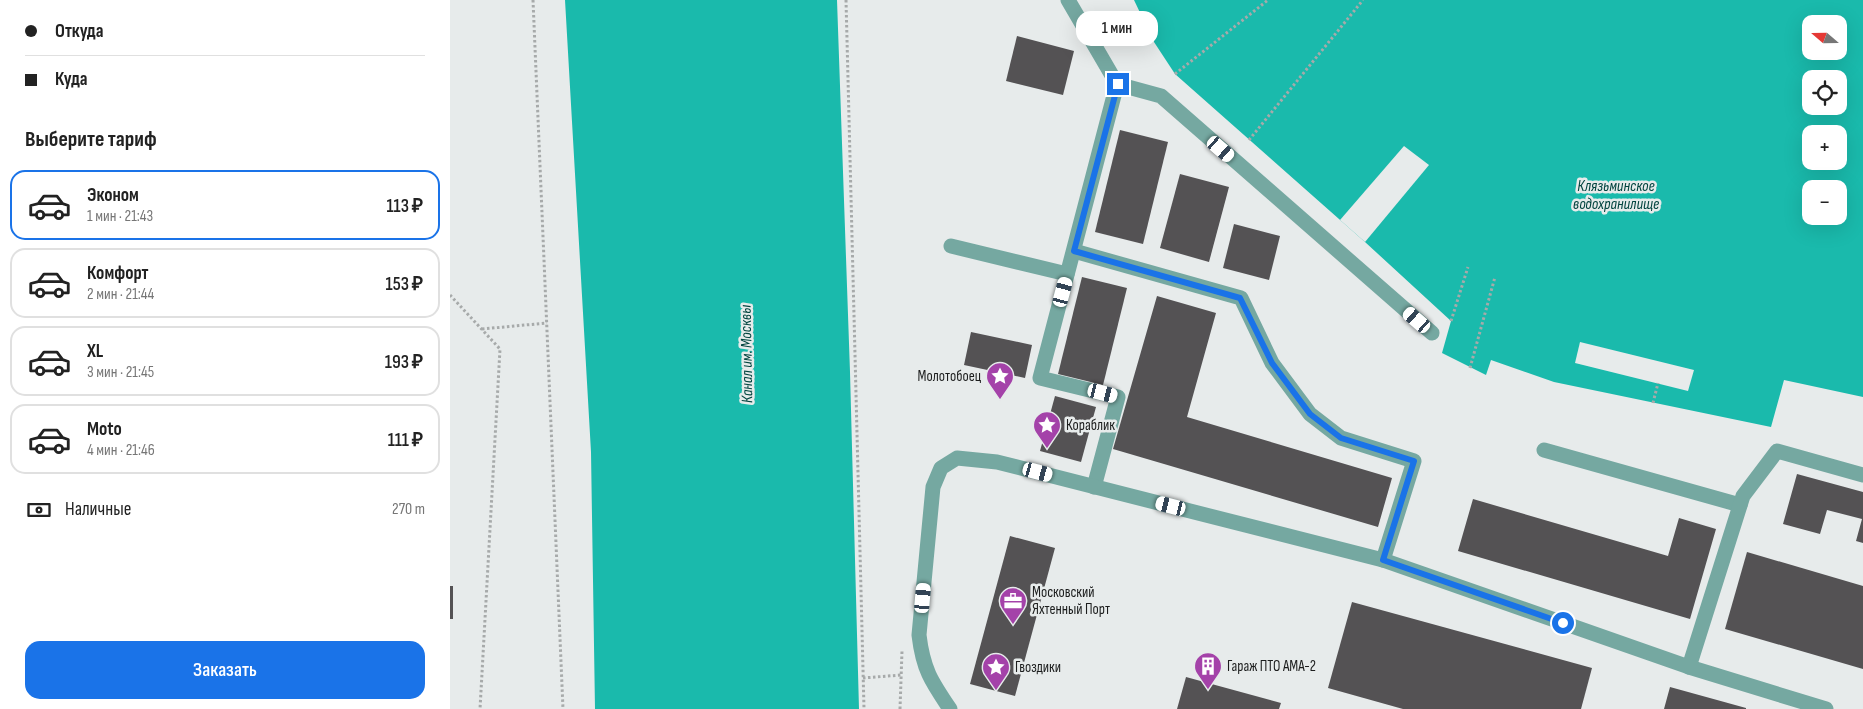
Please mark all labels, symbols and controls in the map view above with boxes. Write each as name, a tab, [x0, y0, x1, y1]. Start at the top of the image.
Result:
callout: 1 мин	[1077, 12, 1159, 46]
north arrow	[1802, 15, 1848, 60]
map controls	[1802, 15, 1847, 225]
text: 1 мин	[1102, 19, 1132, 38]
text: Откуда	[55, 20, 104, 43]
text: Куда	[55, 68, 88, 91]
button: locate	[1802, 70, 1847, 115]
route end	[1107, 73, 1129, 95]
button: +	[1802, 125, 1847, 170]
text: Выберите тариф	[25, 126, 157, 153]
car	[1204, 133, 1237, 165]
water label: Клязьминское водохранилище	[1573, 177, 1659, 214]
button: −	[1802, 180, 1847, 225]
icon: car	[27, 183, 72, 228]
text: Эконом	[87, 184, 139, 207]
text: 113 ₽	[386, 195, 423, 218]
text: 1 мин · 21:43	[87, 207, 153, 226]
icon: car	[27, 261, 72, 306]
text: Комфорт	[87, 262, 149, 285]
text: 153 ₽	[386, 273, 423, 296]
car	[1051, 276, 1074, 308]
text: 2 мин · 21:44	[87, 285, 154, 304]
car	[1400, 304, 1433, 336]
water label: Канал им. Москвы	[737, 305, 757, 403]
icon: car	[27, 339, 72, 384]
text: XL	[87, 340, 103, 363]
text: 193 ₽	[385, 351, 423, 374]
place icon: Молотобоец	[985, 361, 1015, 400]
text: 3 мин · 21:45	[87, 363, 154, 382]
place label: Молотобоец	[918, 367, 982, 386]
car	[1086, 382, 1119, 404]
place icon: Кораблик	[1032, 410, 1062, 449]
place label: Кораблик	[1066, 416, 1115, 435]
icon: car	[27, 417, 72, 462]
text: Moto	[87, 418, 122, 441]
text: 111 ₽	[388, 429, 423, 452]
text: 4 мин · 21:46	[87, 441, 155, 460]
car	[1021, 461, 1054, 483]
car	[1154, 495, 1187, 517]
icon: cash	[25, 496, 53, 524]
text: Наличные	[65, 498, 131, 521]
text: 270 m	[392, 500, 425, 519]
car	[914, 582, 931, 614]
place label: Московский Яхтенный Порт	[1032, 583, 1110, 619]
office icon: Московский Яхтенный Порт	[998, 586, 1028, 625]
route start	[1552, 612, 1574, 634]
button: Заказать	[25, 641, 425, 699]
building icon: Гараж ПТО АМА-2	[1193, 651, 1223, 690]
place icon: Гвоздики	[981, 652, 1011, 691]
place label: Гараж ПТО АМА-2	[1227, 657, 1316, 676]
place label: Гвоздики	[1015, 658, 1061, 677]

